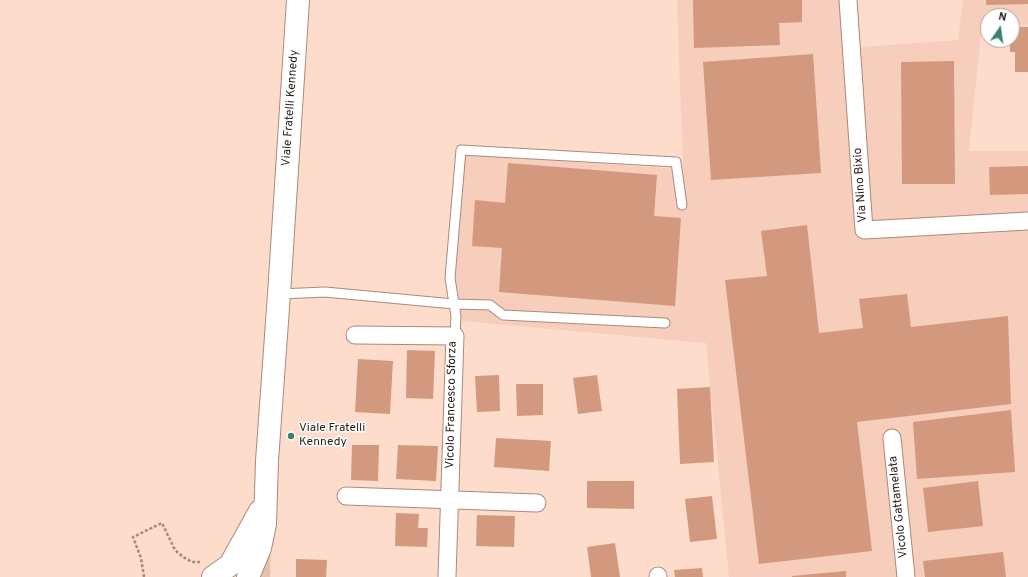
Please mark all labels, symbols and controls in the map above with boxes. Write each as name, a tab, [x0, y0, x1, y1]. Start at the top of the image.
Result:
north arrow	[980, 8, 1020, 48]
text: N	[997, 10, 1008, 25]
street label: Viale Fratelli Kennedy	[280, 49, 302, 167]
street label: Via Nino Bixio	[851, 147, 871, 223]
street label: Vicolo Francesco Sforza	[444, 341, 460, 469]
place label: Viale Fratelli Kennedy	[299, 422, 365, 450]
marker: Viale Fratelli Kennedy	[286, 431, 296, 441]
street label: Vicolo Gattamelata	[886, 455, 912, 559]

